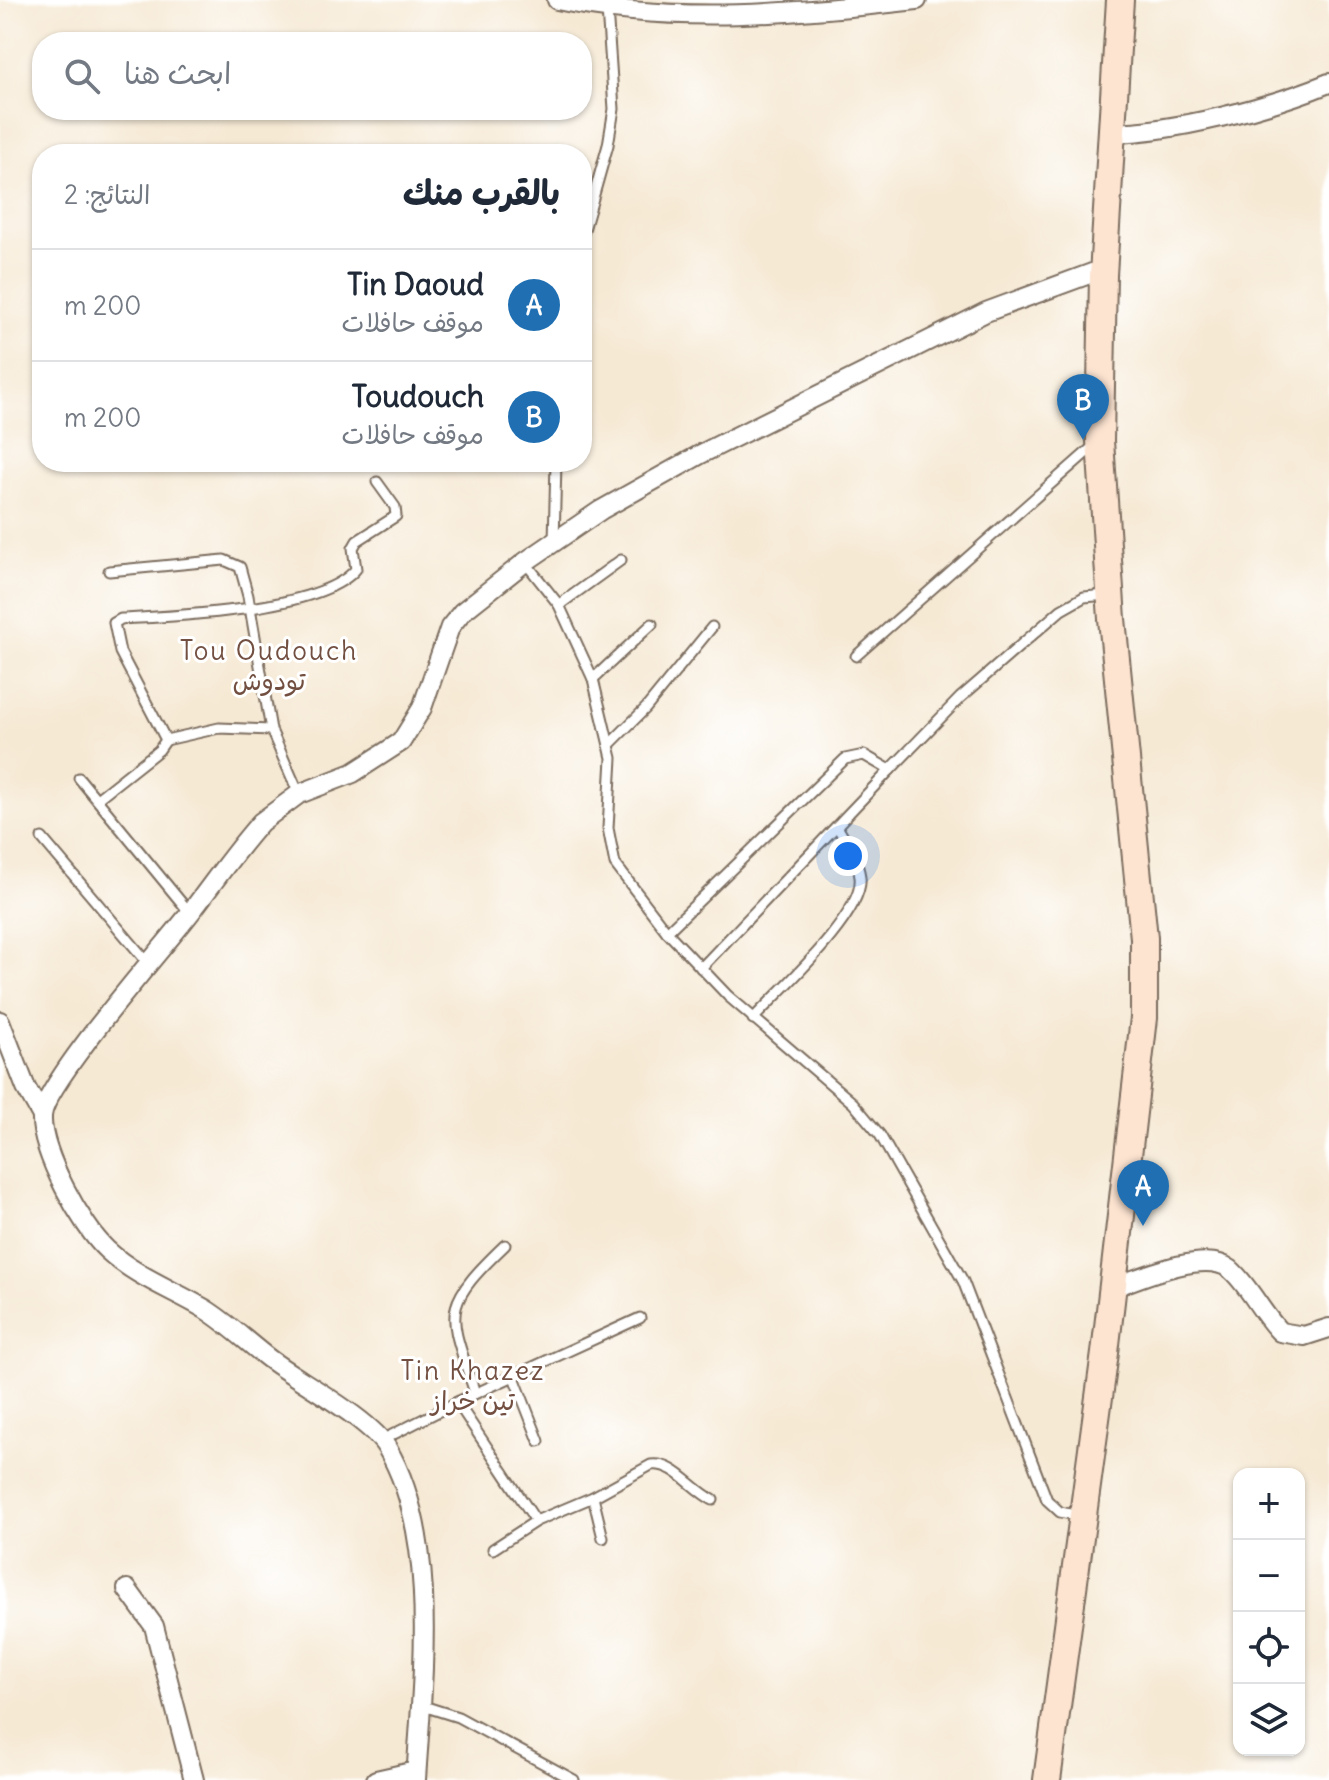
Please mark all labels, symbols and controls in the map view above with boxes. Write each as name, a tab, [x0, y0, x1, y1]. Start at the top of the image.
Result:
search box	[32, 32, 592, 120]
icon: search	[60, 54, 104, 98]
text: ابحث هنا	[124, 54, 231, 92]
text: بالقرب منك	[403, 171, 560, 214]
text: النتائج: 2	[64, 178, 150, 211]
text: Tin Daoud	[347, 265, 484, 303]
text: 200 m	[64, 289, 141, 322]
text: A	[526, 289, 542, 322]
text: موقف حافلات	[342, 306, 484, 339]
pin: B	[1057, 374, 1109, 440]
text: Toudouch	[352, 377, 484, 415]
text: 200 m	[64, 401, 141, 434]
text: B	[525, 401, 543, 434]
text: موقف حافلات	[342, 418, 484, 451]
district label: Tou Oudouch تودوش	[180, 634, 358, 697]
your location	[828, 836, 868, 876]
pin: A	[1117, 1160, 1169, 1226]
district label: Tin Khazez تين خراز	[401, 1354, 545, 1417]
map controls	[1233, 1468, 1305, 1756]
button: +	[1233, 1468, 1305, 1540]
button: −	[1233, 1540, 1305, 1612]
button: locate	[1233, 1612, 1305, 1684]
button: layers	[1233, 1684, 1305, 1756]

